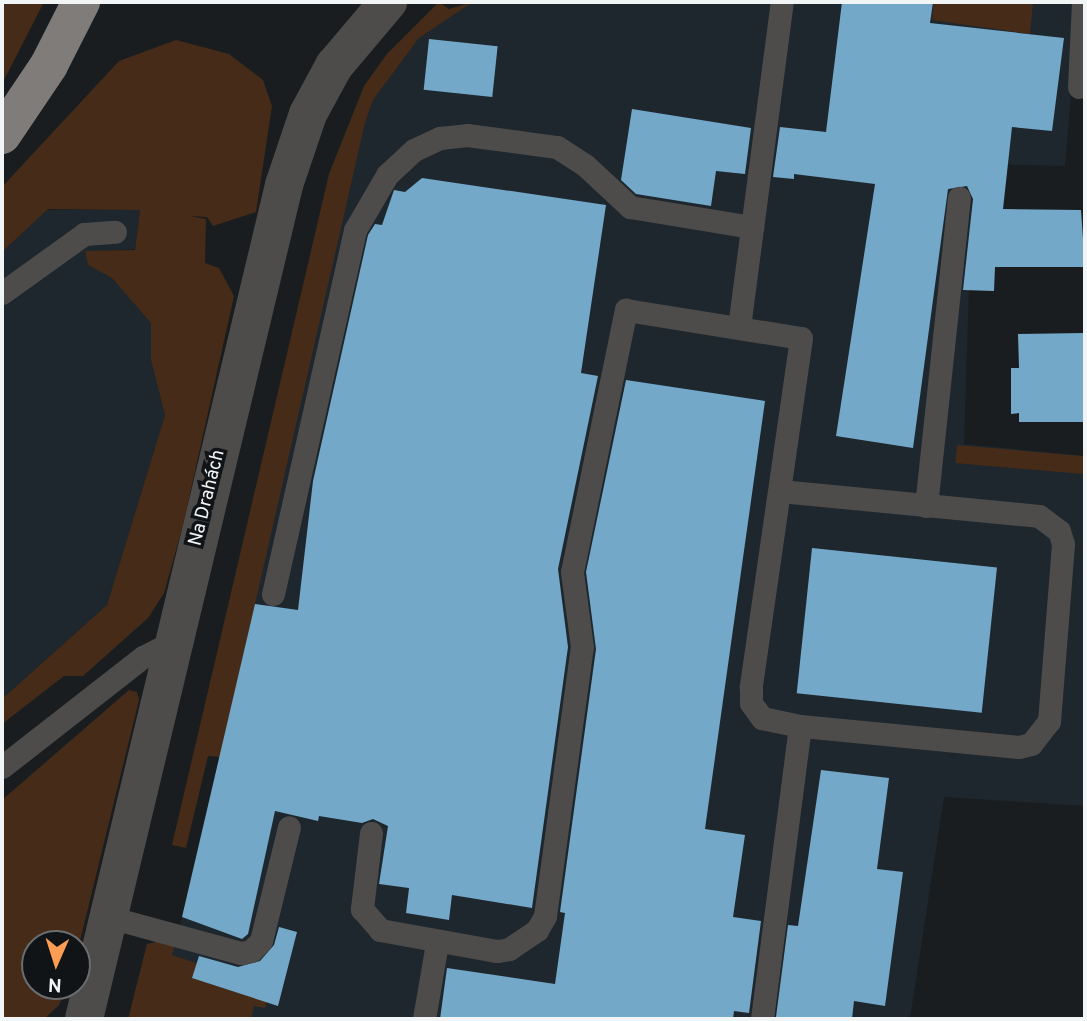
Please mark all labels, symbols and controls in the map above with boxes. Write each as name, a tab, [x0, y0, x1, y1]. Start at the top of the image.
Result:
street label: Na Drahách	[185, 448, 231, 548]
north arrow	[21, 930, 91, 1000]
text: N	[48, 972, 62, 996]

